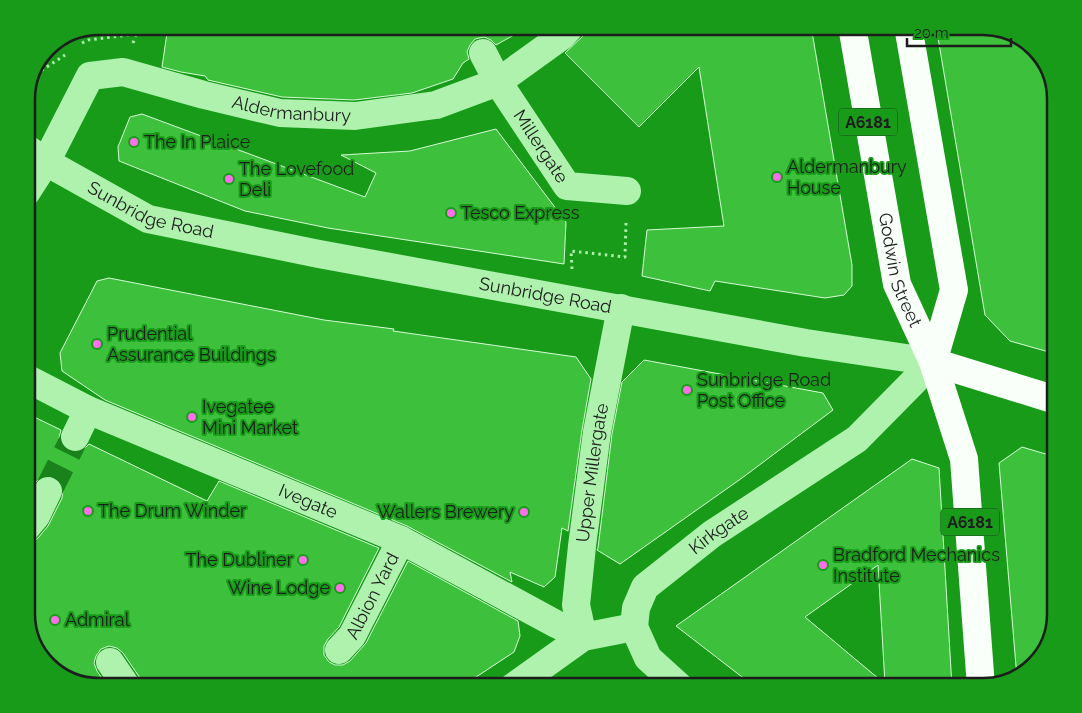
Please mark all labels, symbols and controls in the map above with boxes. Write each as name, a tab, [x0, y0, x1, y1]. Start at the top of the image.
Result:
scale bar	[907, 15, 1011, 47]
text: 20 m	[914, 24, 949, 42]
street label: Aldermanbury	[230, 91, 352, 126]
street label: Millergate	[509, 106, 573, 187]
road number: A6181	[839, 108, 897, 136]
place label: The In Plaice	[144, 131, 251, 152]
marker: The In Plaice	[128, 136, 140, 148]
place label: Aldermanbury House	[787, 156, 907, 198]
place label: The Lovefood Deli	[239, 158, 354, 200]
marker: Aldermanbury House	[771, 171, 783, 183]
marker: The Lovefood Deli	[223, 173, 235, 185]
street label: Sunbridge Road	[84, 177, 216, 242]
place label: Tesco Express	[461, 202, 580, 223]
marker: Tesco Express	[445, 207, 457, 219]
street label: Godwin Street	[875, 211, 926, 330]
street label: Sunbridge Road	[478, 272, 613, 317]
place label: Prudential Assurance Buildings	[107, 323, 276, 365]
marker: Prudential Assurance Buildings	[91, 338, 103, 350]
place label: Sunbridge Road Post Office	[697, 369, 831, 411]
marker: Sunbridge Road Post Office	[681, 384, 693, 396]
place label: Ivegatee Mini Market	[202, 396, 298, 438]
street label: Upper Millergate	[572, 401, 612, 544]
marker: Ivegatee Mini Market	[186, 411, 198, 423]
street label: Ivegate	[276, 479, 341, 523]
place label: The Drum Winder	[98, 500, 247, 521]
place label: Wallers Brewery	[377, 501, 514, 522]
street label: Kirkgate	[684, 502, 753, 558]
marker: The Drum Winder	[82, 505, 94, 517]
marker: Wallers Brewery	[518, 506, 530, 518]
road number: A6181	[941, 508, 999, 536]
place label: Bradford Mechanics Institute	[833, 544, 1000, 586]
place label: The Dubliner	[186, 549, 294, 570]
street label: Albion Yard	[341, 549, 403, 643]
marker: The Dubliner	[297, 554, 309, 566]
marker: Bradford Mechanics Institute	[817, 559, 829, 571]
place label: Wine Lodge	[228, 577, 330, 598]
marker: Wine Lodge	[334, 582, 346, 594]
place label: Admiral	[65, 609, 130, 630]
marker: Admiral	[49, 614, 61, 626]

